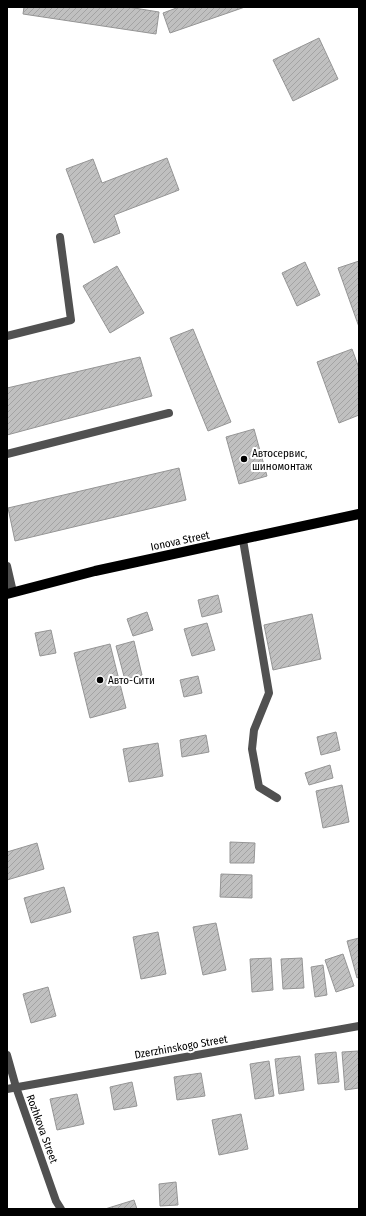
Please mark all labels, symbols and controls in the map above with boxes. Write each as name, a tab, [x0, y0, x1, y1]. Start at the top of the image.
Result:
place label: Автосервис, шиномонтаж	[252, 447, 312, 473]
marker: Автосервис, шиномонтаж	[239, 454, 249, 464]
street label: Ionova Street	[149, 528, 211, 554]
place label: Авто-Сити	[108, 674, 155, 687]
marker: Авто-Сити	[95, 675, 105, 685]
street label: Dzerzhinskogo Street	[133, 1032, 229, 1062]
street label: Rozhkova Street	[24, 1093, 61, 1166]

